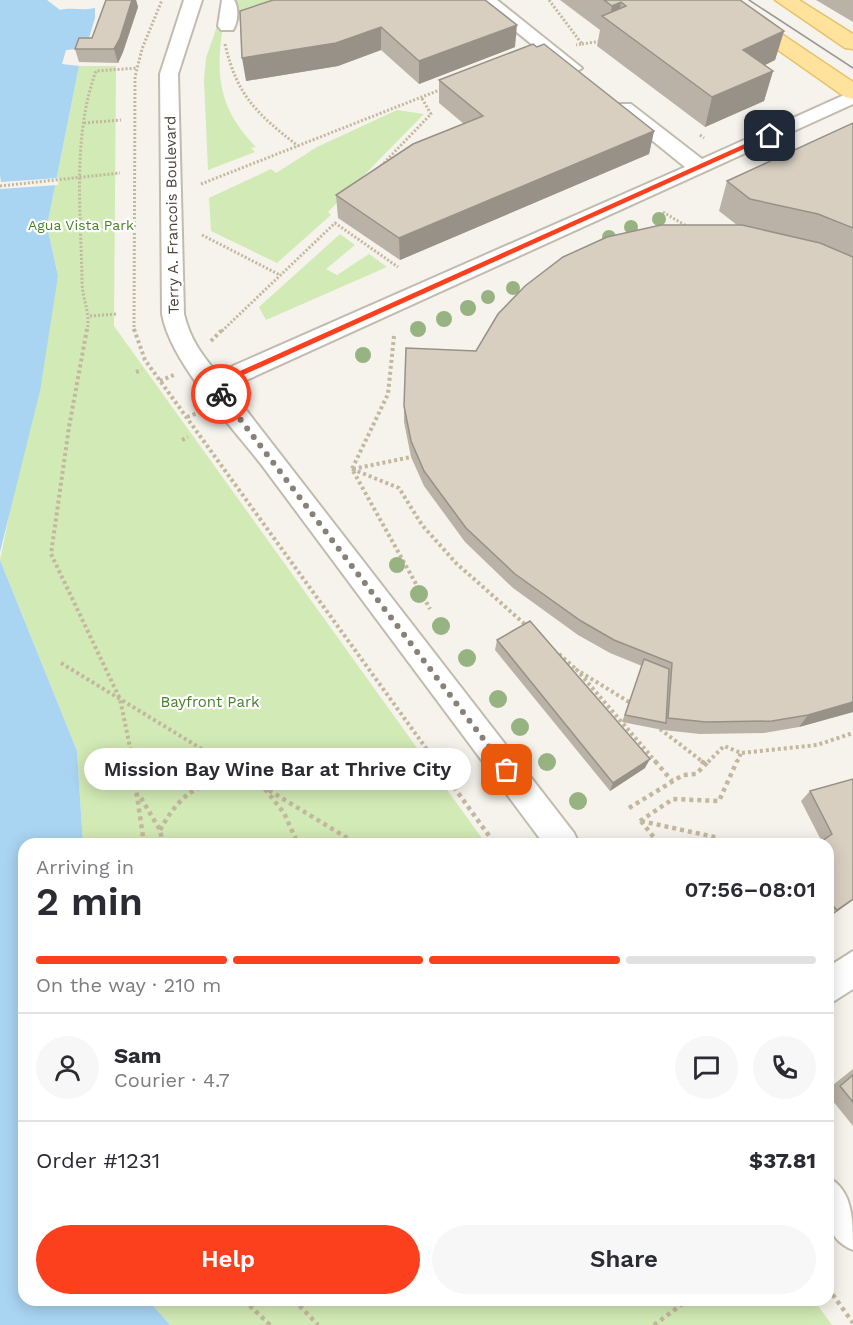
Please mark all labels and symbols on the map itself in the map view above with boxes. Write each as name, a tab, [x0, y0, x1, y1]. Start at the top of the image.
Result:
pin	[744, 110, 795, 161]
street label: Terry A. Francois Boulevard	[161, 116, 183, 314]
park label: Agua Vista Park	[28, 217, 134, 233]
courier	[191, 364, 251, 424]
park label: Bayfront Park	[160, 693, 260, 711]
pin	[481, 744, 532, 795]
callout: Mission Bay Wine Bar at Thrive City	[84, 749, 471, 791]

